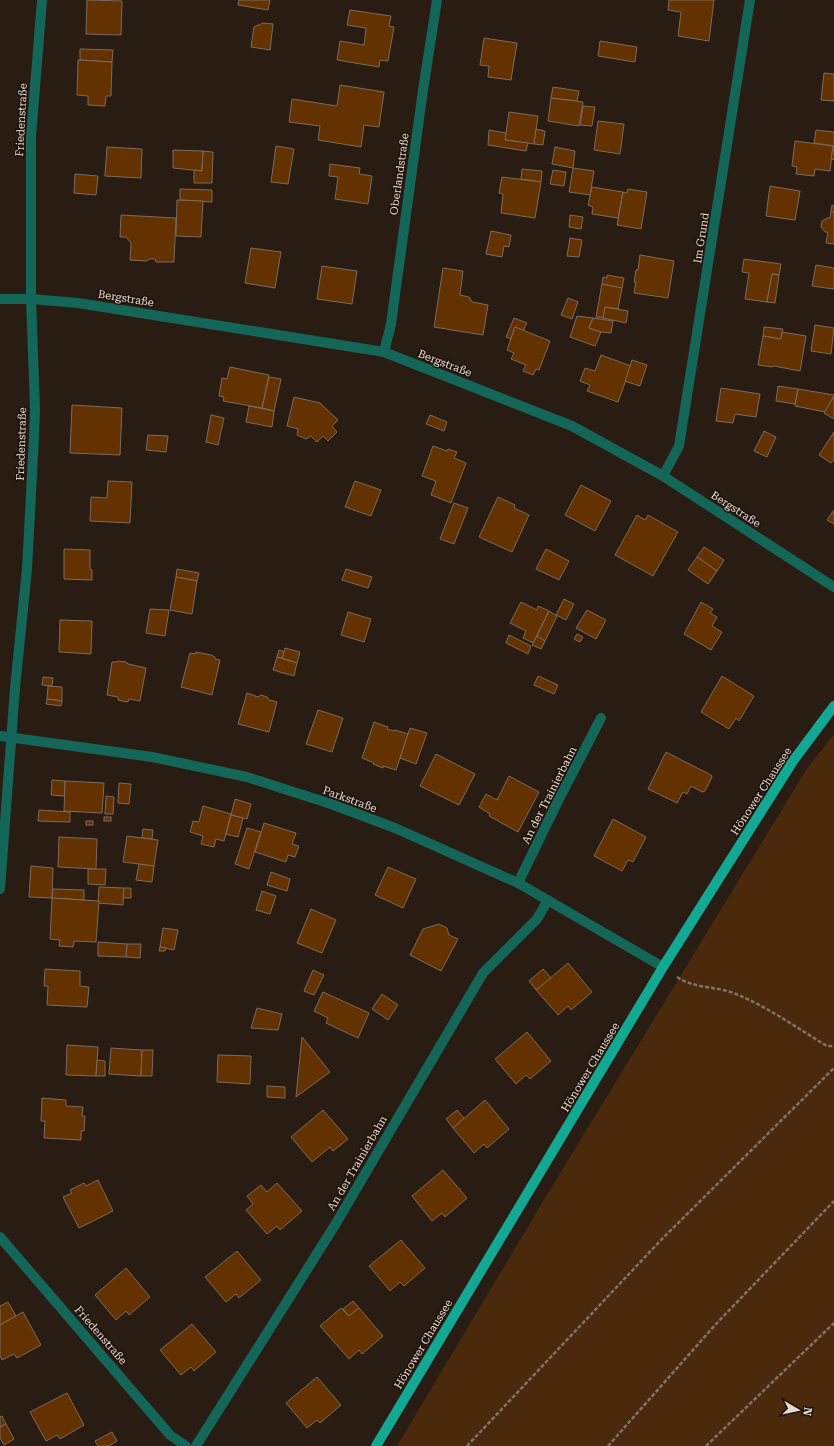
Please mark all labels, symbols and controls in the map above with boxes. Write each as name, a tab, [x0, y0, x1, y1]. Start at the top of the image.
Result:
street label: Friedenstraße	[13, 83, 30, 157]
street label: Oberlandstraße	[387, 132, 412, 216]
street label: Im Grund	[691, 212, 712, 264]
street label: Bergstraße	[97, 288, 155, 309]
street label: Bergstraße	[416, 347, 474, 380]
street label: Friedenstraße	[14, 407, 29, 481]
street label: Bergstraße	[708, 489, 763, 530]
street label: An der Trainierbahn	[519, 744, 580, 846]
street label: Hönower Chaussee	[728, 745, 795, 838]
street label: Parkstraße	[321, 784, 379, 815]
street label: Hönower Chaussee	[559, 1020, 622, 1114]
street label: An der Trainierbahn	[325, 1113, 390, 1213]
street label: Hönower Chaussee	[392, 1297, 455, 1391]
street label: Friedenstraße	[72, 1303, 130, 1367]
north arrow	[778, 1390, 818, 1430]
text: N	[800, 1406, 814, 1417]

